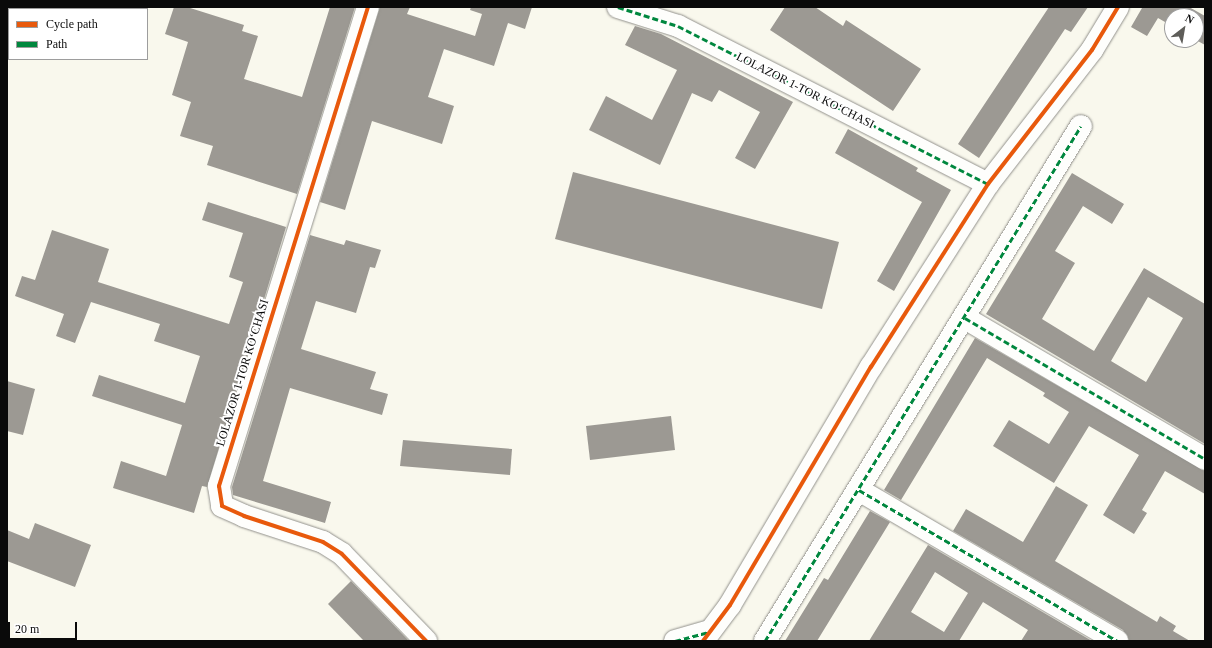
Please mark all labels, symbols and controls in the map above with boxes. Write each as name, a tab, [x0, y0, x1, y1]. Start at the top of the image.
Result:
legend	[8, 8, 148, 60]
north arrow	[1164, 8, 1204, 48]
text: N	[1183, 11, 1196, 26]
text: Cycle path	[46, 17, 98, 31]
text: Path	[46, 37, 67, 51]
street label: LOLAZOR 1-TOR KO‘CHASI	[734, 50, 876, 132]
street label: LOLAZOR 1-TOR KO‘CHASI	[214, 298, 272, 448]
scale bar	[10, 614, 79, 640]
text: 20 m	[15, 622, 39, 636]

